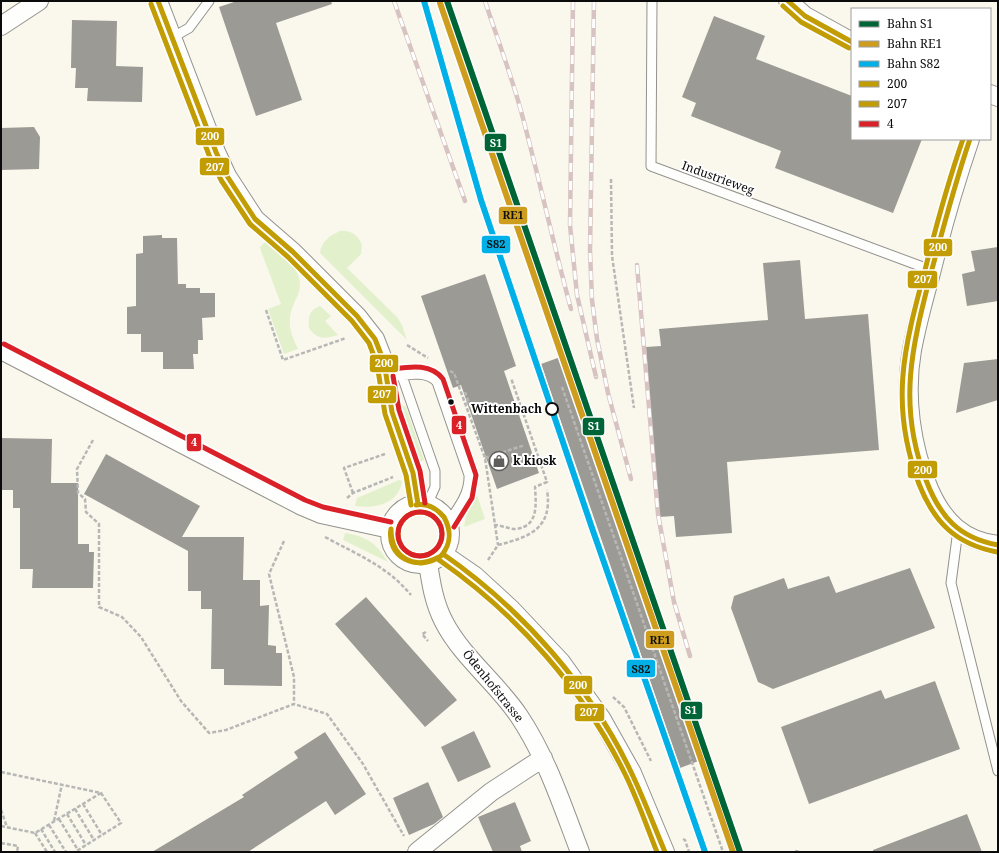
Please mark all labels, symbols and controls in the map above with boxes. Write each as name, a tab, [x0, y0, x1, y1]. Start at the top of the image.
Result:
legend	[851, 8, 991, 140]
text: Bahn S1	[887, 15, 933, 32]
text: Bahn RE1	[887, 35, 942, 52]
text: Bahn S82	[887, 55, 940, 72]
text: 200	[887, 75, 907, 92]
text: 207	[887, 95, 907, 112]
text: 4	[887, 115, 894, 132]
line badge: 200	[195, 127, 225, 146]
text: 200	[201, 128, 219, 143]
line badge: S1	[484, 133, 507, 152]
text: S1	[490, 135, 502, 150]
line badge: 207	[199, 157, 230, 176]
street label: Industrieweg	[680, 157, 757, 199]
text: 207	[206, 159, 224, 174]
line badge: RE1	[498, 206, 528, 225]
text: RE1	[502, 207, 524, 222]
line badge: S82	[481, 235, 511, 254]
text: S82	[487, 236, 505, 251]
line badge: 200	[923, 238, 953, 257]
text: 200	[929, 239, 947, 254]
line badge: 207	[907, 270, 938, 289]
text: 207	[914, 271, 932, 286]
line badge: 200	[369, 354, 399, 373]
text: 200	[375, 355, 393, 370]
line badge: 207	[367, 385, 397, 404]
text: 207	[373, 386, 391, 401]
unlabelled marker	[446, 397, 456, 407]
place label: Wittenbach	[471, 400, 542, 417]
marker: Wittenbach	[545, 402, 559, 416]
line badge: 4	[451, 415, 467, 435]
text: 4	[456, 417, 462, 432]
line badge: S1	[582, 417, 605, 436]
text: S1	[588, 418, 600, 433]
line badge: 4	[186, 433, 202, 452]
text: 4	[191, 434, 197, 449]
shop icon: k kiosk	[488, 450, 510, 472]
place label: k kiosk	[513, 452, 557, 469]
line badge: 200	[907, 460, 938, 479]
text: 200	[914, 462, 932, 477]
line badge: RE1	[645, 630, 675, 649]
text: RE1	[649, 632, 671, 647]
street label: Ödenhofstrasse	[459, 646, 528, 725]
line badge: S82	[626, 659, 656, 678]
text: S82	[632, 661, 650, 676]
line badge: 200	[563, 675, 593, 695]
text: 200	[569, 677, 587, 692]
line badge: S1	[680, 701, 703, 720]
text: S1	[685, 702, 697, 717]
line badge: 207	[574, 703, 605, 722]
text: 207	[580, 704, 598, 719]

